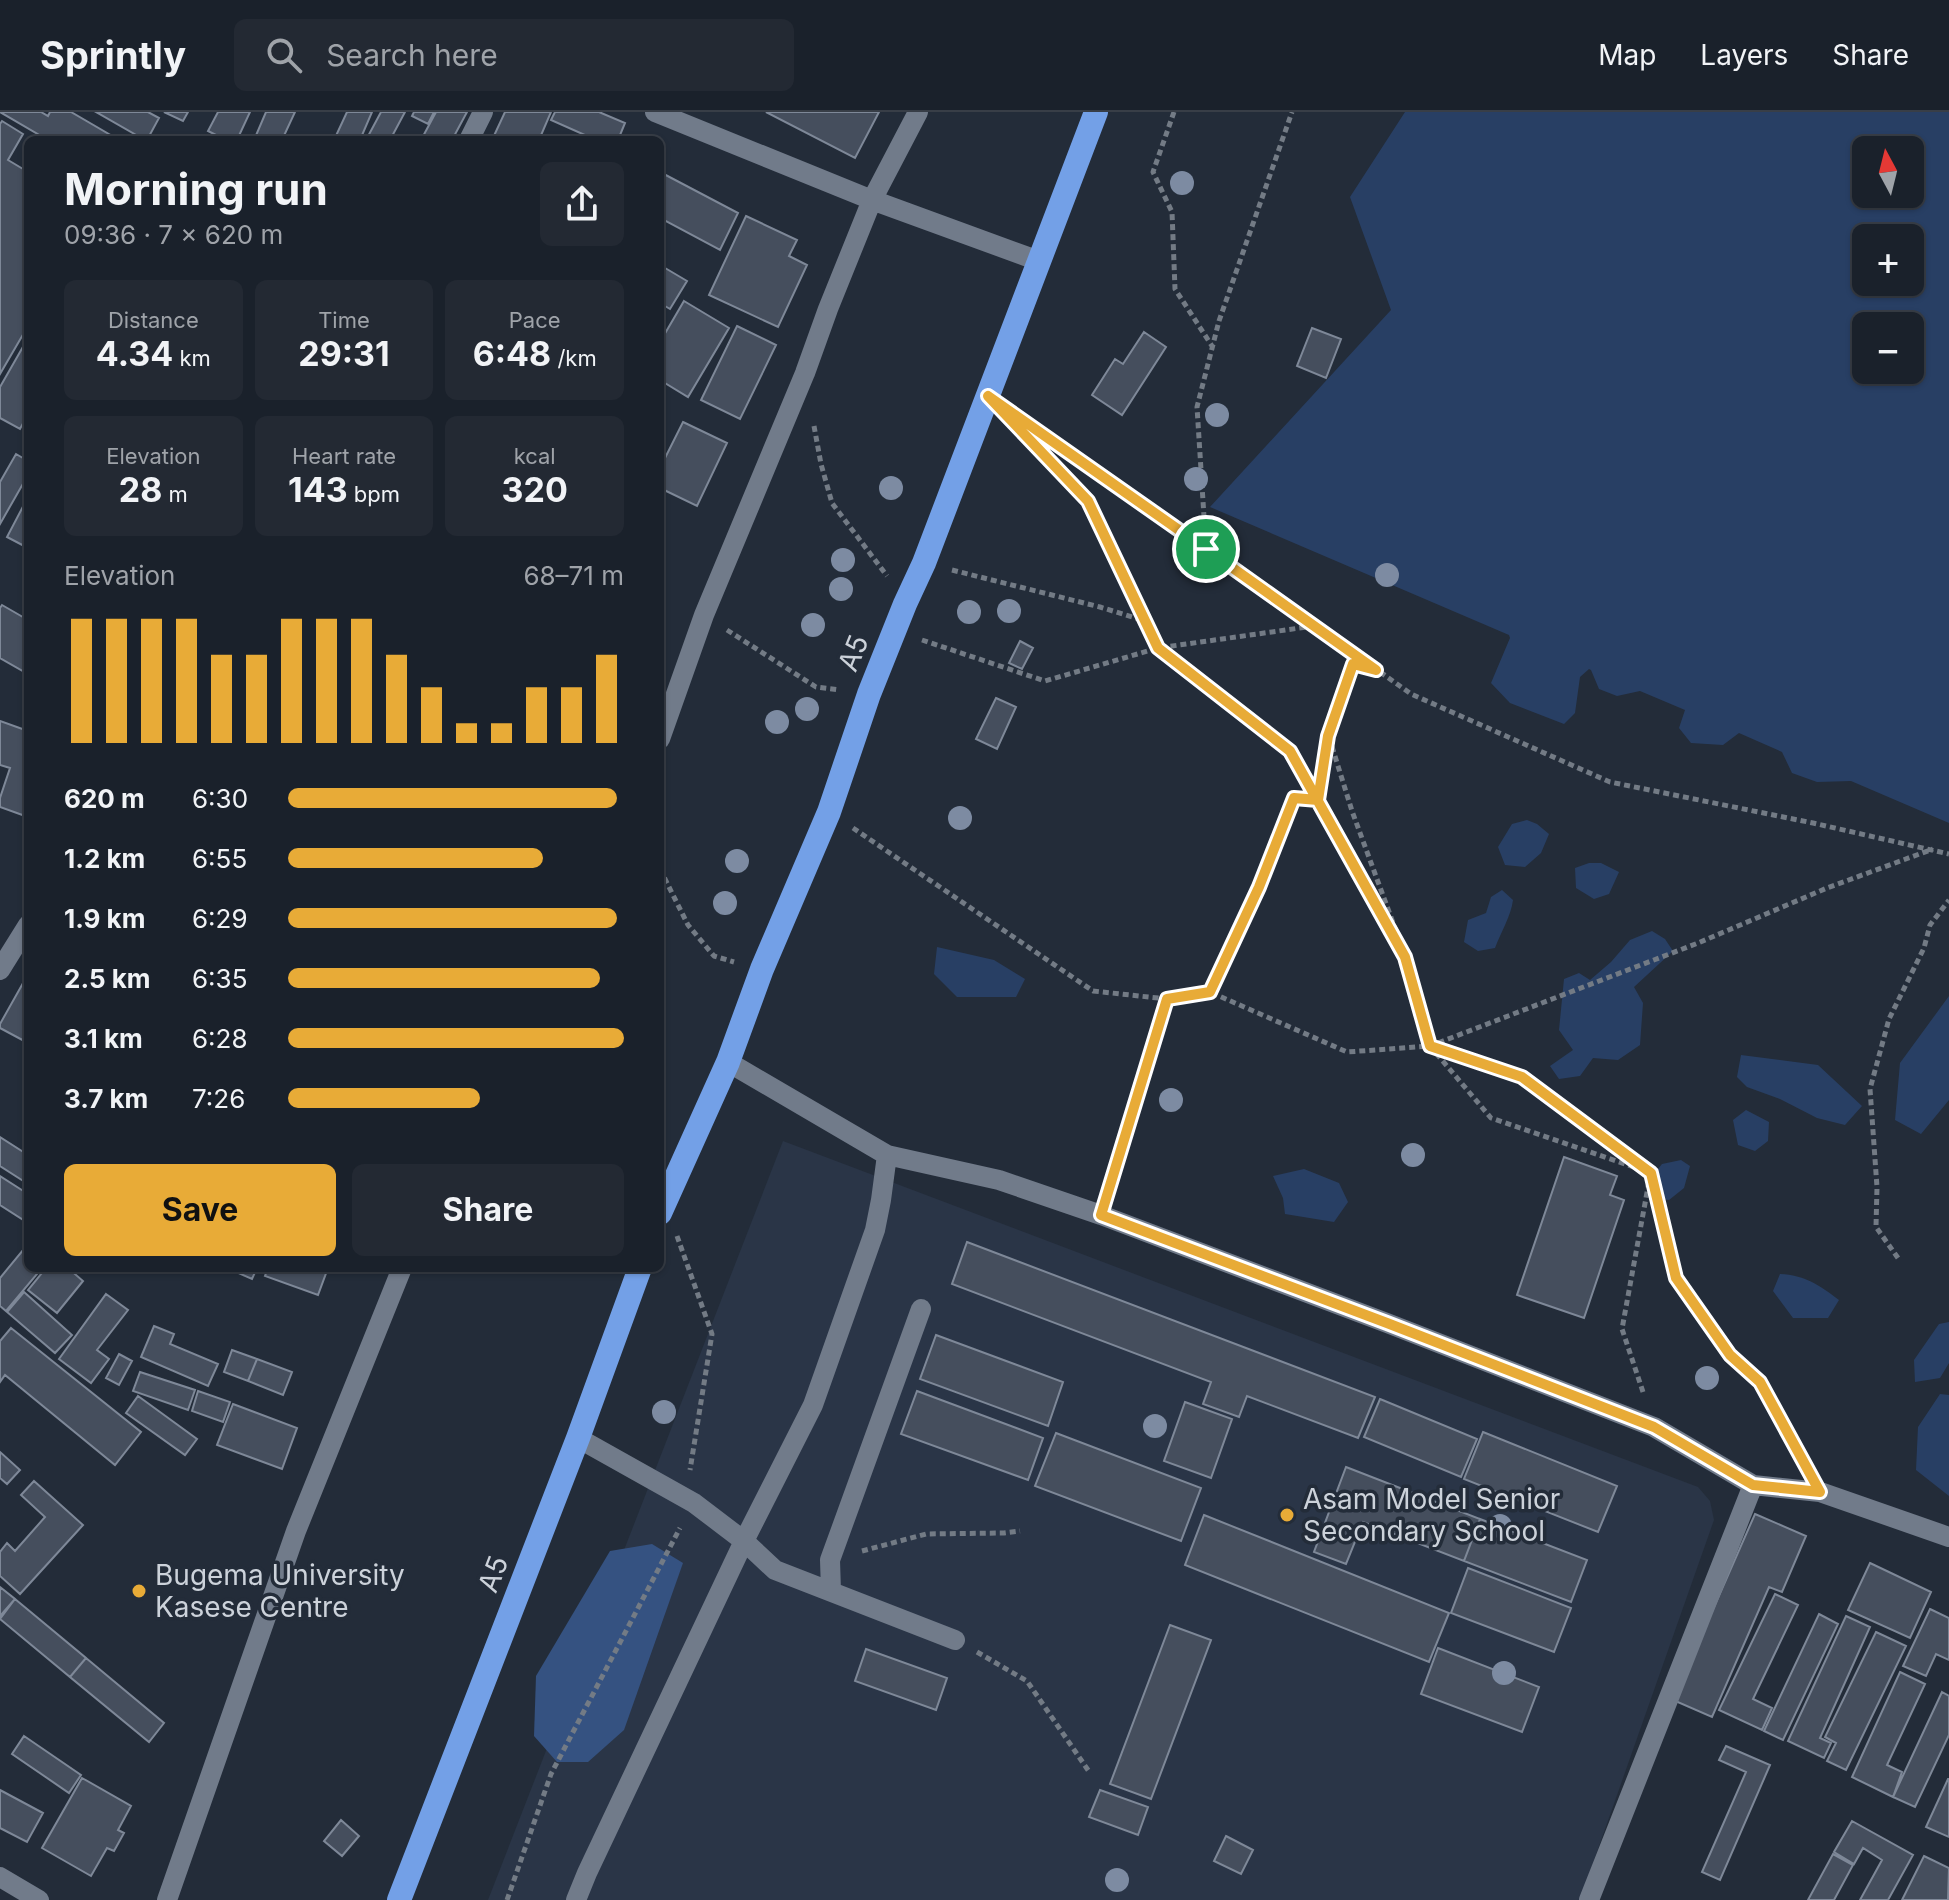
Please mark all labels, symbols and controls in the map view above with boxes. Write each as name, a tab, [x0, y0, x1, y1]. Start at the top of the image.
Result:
search box	[234, 19, 794, 91]
text: Sprintly	[40, 32, 186, 78]
icon: search	[262, 33, 306, 77]
text: Search here	[326, 37, 498, 73]
text: Map	[1598, 38, 1656, 72]
text: Layers	[1700, 38, 1788, 72]
text: Share	[1832, 38, 1909, 72]
north arrow	[1852, 136, 1924, 208]
map controls	[1852, 136, 1924, 384]
text: Morning run	[64, 162, 328, 216]
button: share	[540, 162, 624, 246]
text: 09:36 · 7 × 620 m	[64, 219, 283, 250]
button: +	[1852, 224, 1924, 296]
text: Distance	[108, 307, 199, 333]
text: Time	[318, 307, 370, 333]
text: Pace	[509, 307, 561, 333]
button: −	[1852, 312, 1924, 384]
text: 4.34	[96, 333, 173, 374]
text: 29:31	[298, 333, 390, 374]
text: 6:48	[473, 333, 551, 374]
text: km	[173, 345, 211, 371]
text: /km	[551, 345, 597, 371]
text: Elevation	[106, 443, 200, 469]
text: Heart rate	[292, 443, 396, 469]
text: kcal	[514, 443, 556, 469]
text: 28	[119, 469, 162, 510]
text: 143	[288, 469, 348, 510]
text: 320	[502, 469, 568, 510]
text: m	[162, 481, 188, 507]
text: bpm	[348, 481, 400, 507]
pin	[1172, 515, 1240, 583]
icon: arrive	[1184, 527, 1228, 571]
text: Elevation	[64, 560, 175, 591]
text: 68–71 m	[523, 560, 624, 591]
street label: A5	[830, 630, 876, 676]
text: 620 m	[64, 783, 145, 814]
text: 6:30	[192, 783, 248, 814]
text: 1.2 km	[64, 843, 145, 874]
text: 6:55	[192, 843, 247, 874]
text: 1.9 km	[64, 903, 145, 934]
text: 6:29	[192, 903, 248, 934]
text: 2.5 km	[64, 963, 150, 994]
text: 6:35	[192, 963, 247, 994]
text: 3.1 km	[64, 1023, 143, 1054]
text: 6:28	[192, 1023, 248, 1054]
text: 3.7 km	[64, 1083, 148, 1114]
text: 7:26	[192, 1083, 245, 1114]
button: Save	[64, 1164, 336, 1256]
button: Share	[352, 1164, 624, 1256]
place label: Asam Model Senior Secondary School	[1303, 1482, 1560, 1548]
marker: Asam Model Senior Secondary School	[1278, 1506, 1296, 1524]
street label: A5	[471, 1551, 515, 1597]
place label: Bugema University Kasese Centre	[155, 1558, 405, 1624]
marker: Bugema University Kasese Centre	[130, 1582, 148, 1600]

